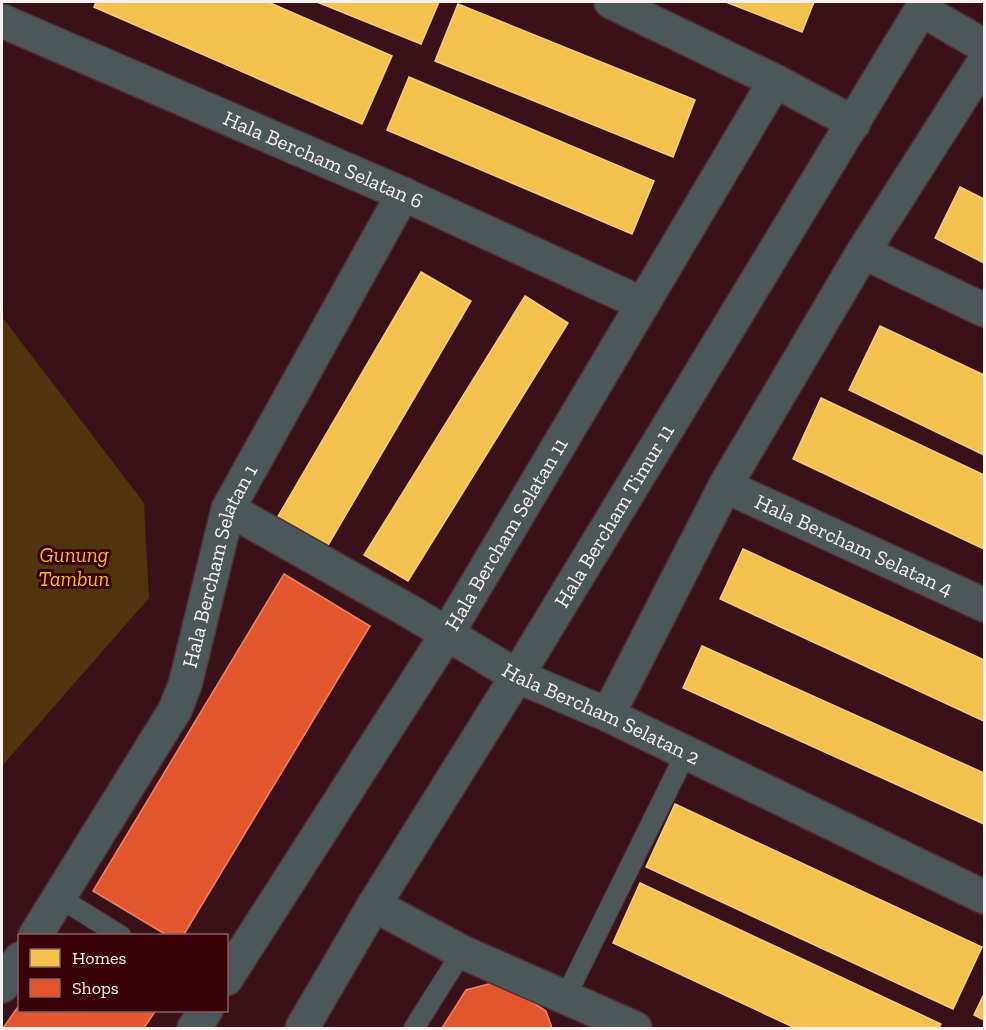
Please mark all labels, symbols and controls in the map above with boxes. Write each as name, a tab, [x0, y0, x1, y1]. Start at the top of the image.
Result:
street label: Hala Bercham Selatan 6	[220, 105, 427, 214]
street label: Hala Bercham Timur 11	[549, 419, 679, 612]
street label: Hala Bercham Selatan 11	[439, 433, 573, 635]
street label: Hala Bercham Selatan 1	[177, 460, 262, 670]
street label: Hala Bercham Selatan 4	[751, 489, 957, 601]
park label: Gunung Tambun	[38, 542, 110, 591]
street label: Hala Bercham Selatan 2	[498, 657, 704, 770]
legend	[18, 934, 228, 1012]
text: Homes	[72, 947, 126, 969]
text: Shops	[72, 977, 119, 999]

